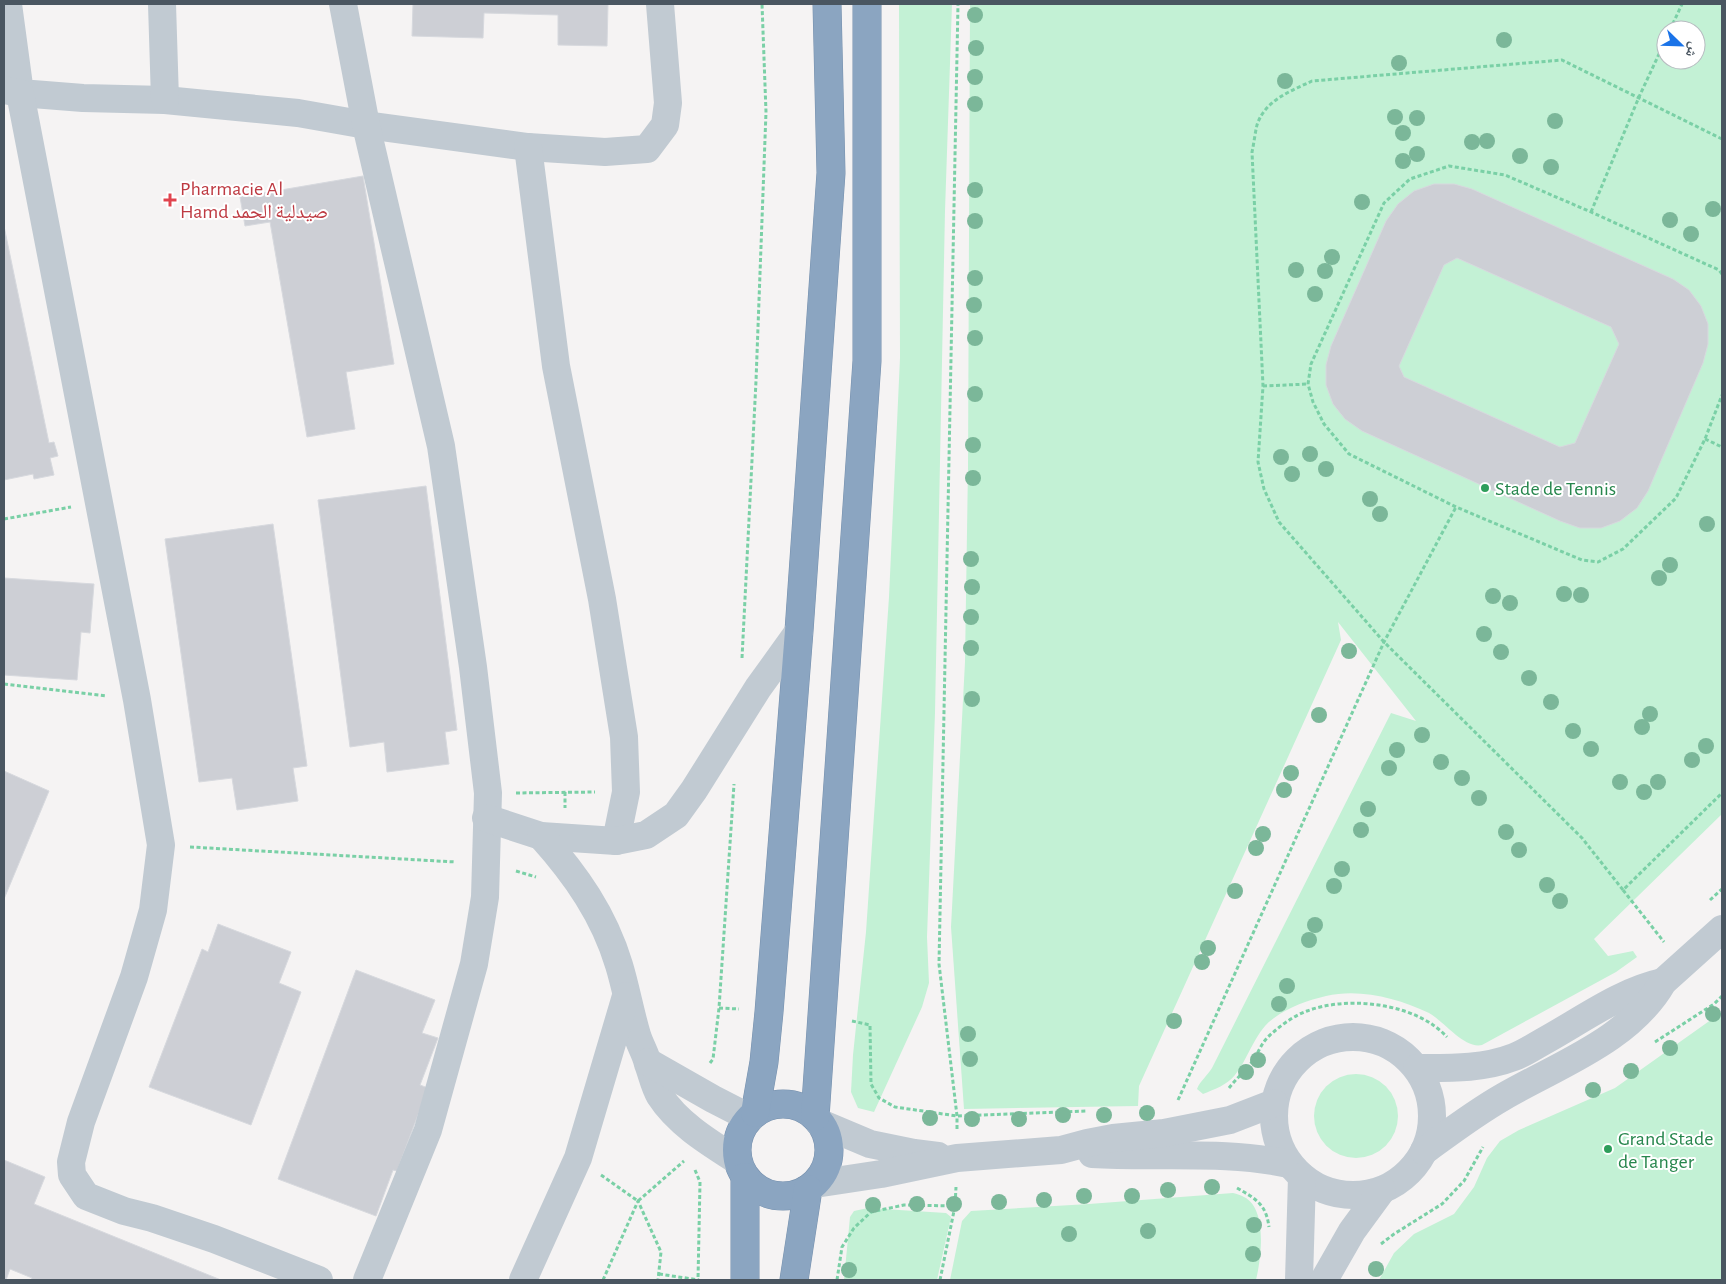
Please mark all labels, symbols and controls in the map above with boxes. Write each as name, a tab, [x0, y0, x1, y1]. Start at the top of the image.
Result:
north arrow	[1656, 20, 1706, 70]
text: ش	[1682, 40, 1701, 59]
place label: Pharmacie Al Hamd صيدلية الحمد	[180, 179, 328, 222]
marker: Pharmacie Al Hamd صيدلية الحمد	[164, 194, 176, 206]
place label: Stade de Tennis	[1495, 479, 1616, 499]
marker: Stade de Tennis	[1479, 482, 1491, 494]
place label: Grand Stade de Tanger	[1618, 1129, 1714, 1172]
marker: Grand Stade de Tanger	[1602, 1143, 1614, 1155]

